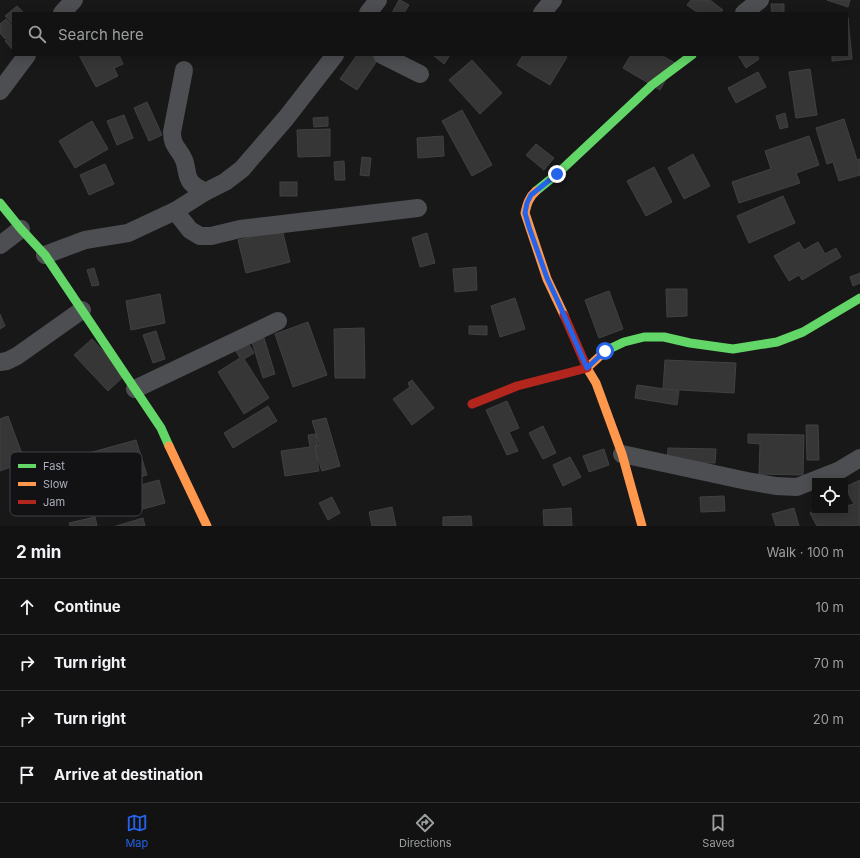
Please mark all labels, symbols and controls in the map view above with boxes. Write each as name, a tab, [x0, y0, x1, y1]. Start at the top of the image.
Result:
search box	[12, 12, 848, 56]
icon: search	[26, 23, 48, 45]
text: Search here	[58, 25, 144, 44]
route end	[548, 165, 566, 183]
route start	[596, 342, 614, 360]
legend	[10, 452, 142, 516]
text: Fast	[43, 459, 65, 473]
text: Slow	[43, 477, 68, 491]
map controls	[812, 478, 848, 514]
button: locate	[812, 478, 848, 514]
text: Jam	[43, 495, 65, 509]
text: 2 min	[16, 542, 61, 562]
text: Walk · 100 m	[766, 544, 844, 560]
icon: ahead	[16, 596, 38, 618]
text: Continue	[54, 597, 121, 616]
text: 10 m	[815, 599, 844, 615]
icon: right	[16, 652, 38, 674]
text: Turn right	[54, 653, 126, 672]
text: 70 m	[814, 655, 844, 671]
icon: right	[16, 708, 38, 730]
text: Turn right	[54, 709, 126, 728]
text: 20 m	[813, 711, 844, 727]
icon: arrive	[16, 764, 38, 786]
text: Arrive at destination	[54, 765, 203, 784]
tab: Map	[125, 812, 148, 850]
tab: Directions	[399, 812, 452, 850]
tab: Saved	[702, 812, 735, 850]

